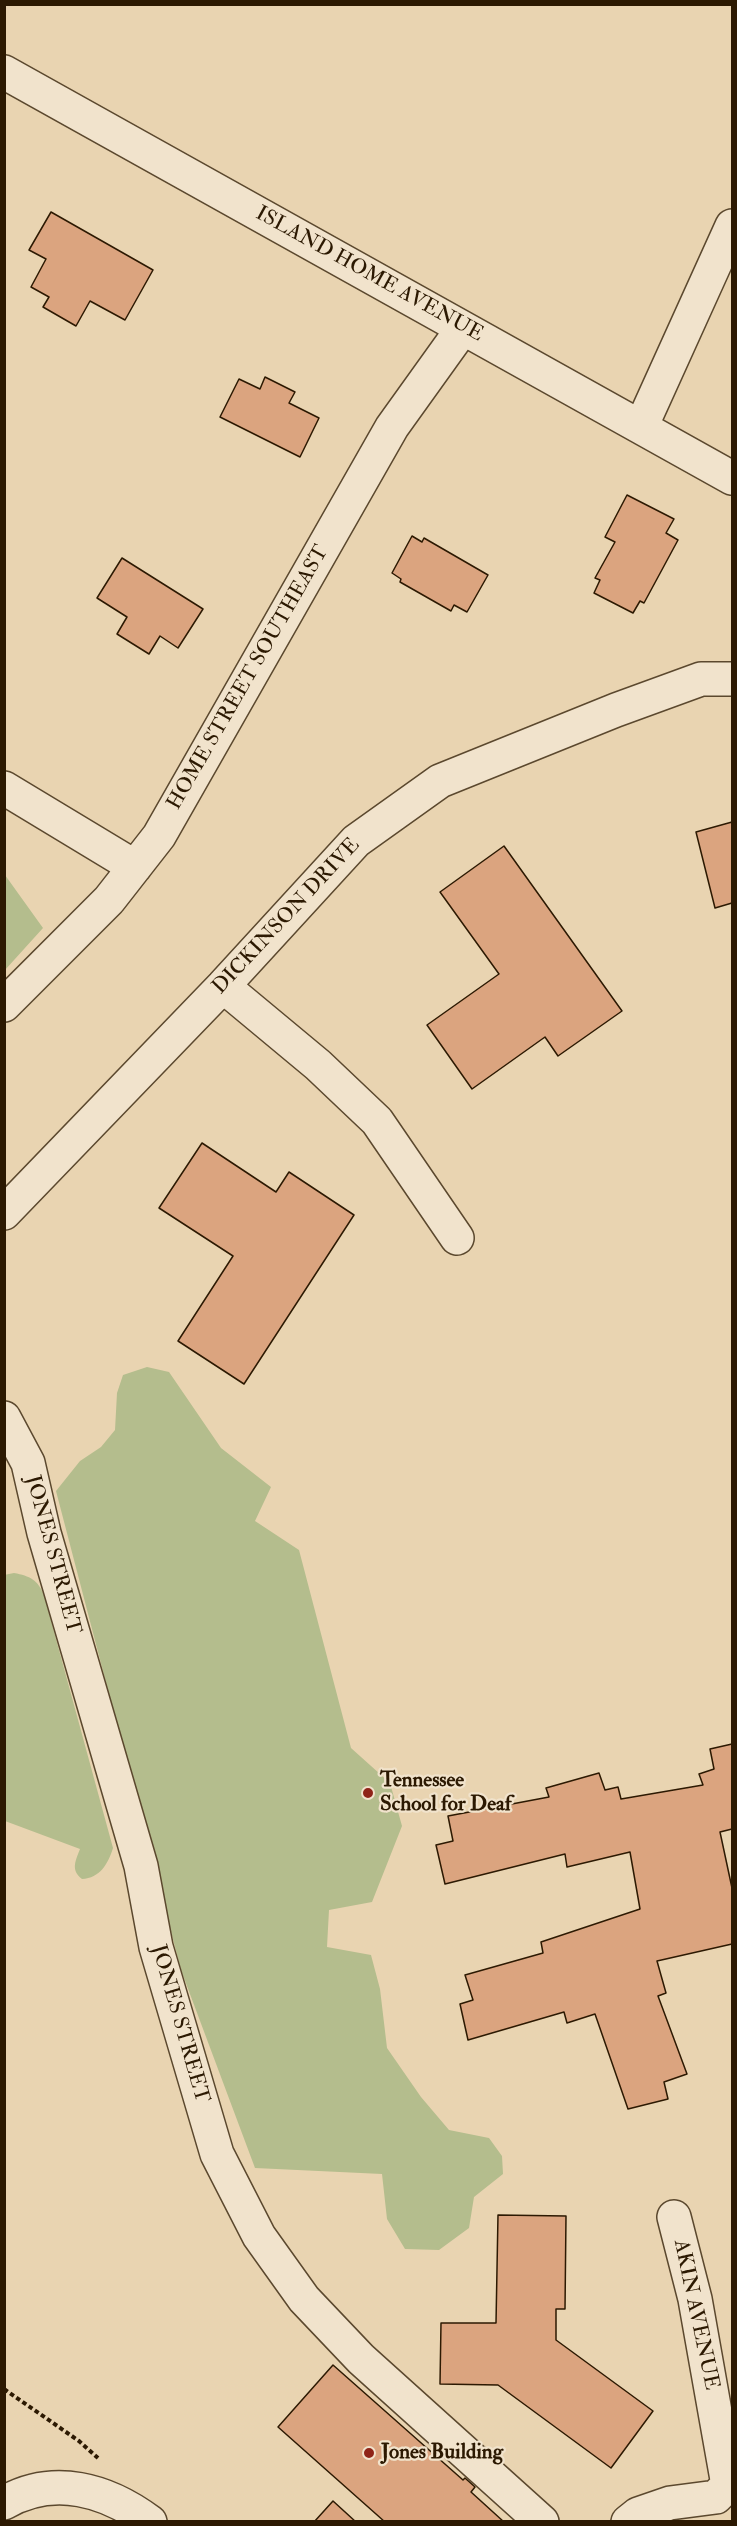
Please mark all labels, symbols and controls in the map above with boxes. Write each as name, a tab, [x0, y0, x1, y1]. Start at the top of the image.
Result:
street label: ISLAND HOME AVENUE	[251, 202, 487, 348]
street label: HOME STREET SOUTHEAST	[163, 541, 335, 815]
street label: DICKINSON DRIVE	[208, 834, 366, 1000]
street label: JONES STREET	[19, 1473, 85, 1637]
place label: Tennessee School for Deaf	[380, 1768, 511, 1818]
marker: Tennessee School for Deaf	[361, 1786, 375, 1800]
street label: JONES STREET	[144, 1942, 214, 2106]
street label: AKIN AVENUE	[667, 2237, 723, 2393]
place label: Jones Building	[381, 2440, 503, 2466]
marker: Jones Building	[362, 2446, 376, 2460]

